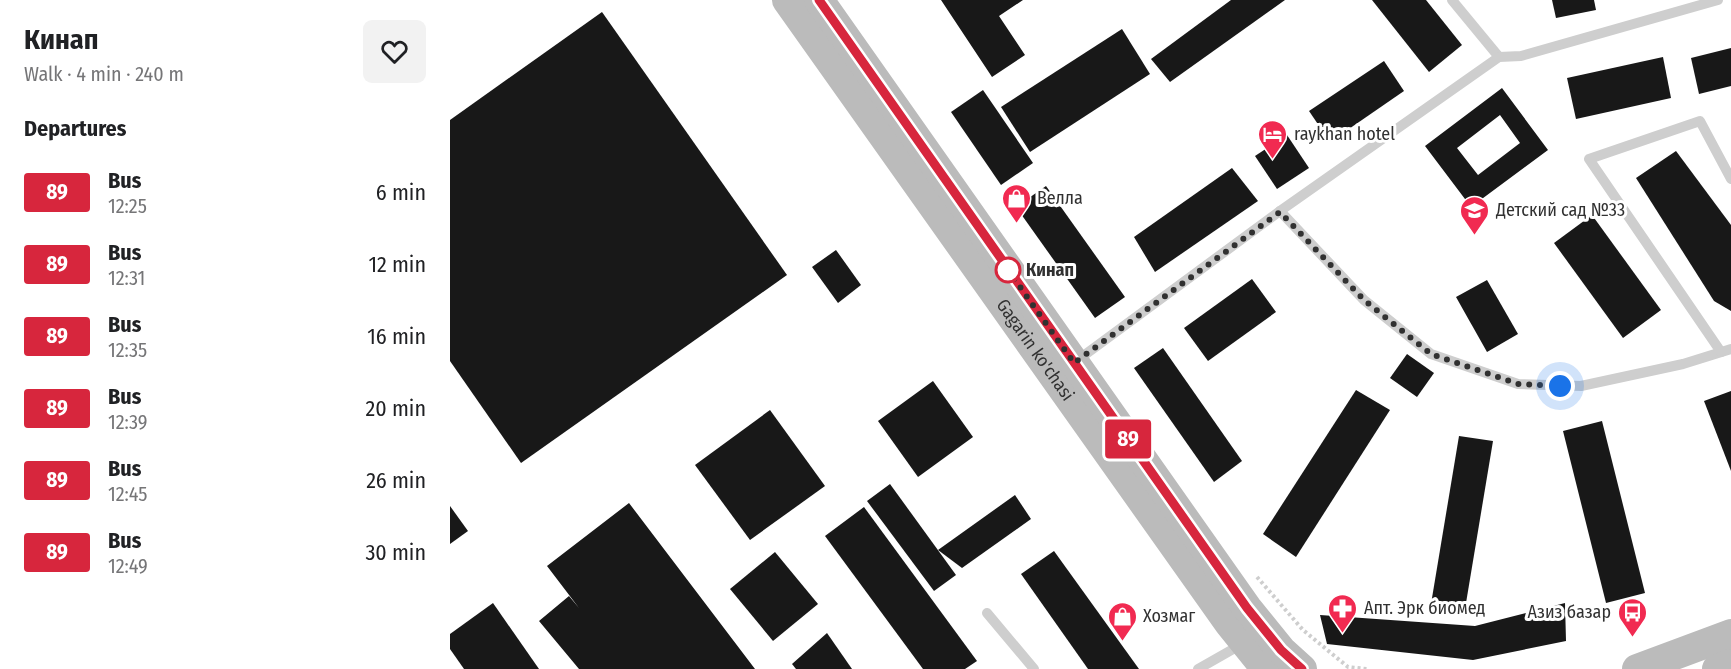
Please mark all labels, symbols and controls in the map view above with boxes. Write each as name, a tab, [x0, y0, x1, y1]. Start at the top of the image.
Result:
button: heart	[363, 20, 426, 83]
text: Кинап	[24, 23, 99, 56]
text: Walk · 4 min · 240 m	[24, 62, 184, 86]
text: Departures	[24, 115, 126, 142]
hotel icon: raykhan hotel	[1257, 118, 1289, 160]
place label: raykhan hotel	[1294, 123, 1395, 145]
text: Bus	[108, 167, 141, 194]
text: 89	[46, 179, 68, 205]
text: 6 min	[376, 179, 426, 206]
shop icon: Велла	[1000, 182, 1032, 224]
place label: Велла	[1037, 187, 1083, 209]
text: 12:25	[108, 194, 147, 218]
school or university icon: Детский сад №33	[1459, 194, 1491, 236]
place label: Детский сад №33	[1495, 199, 1625, 221]
text: Bus	[108, 239, 141, 266]
text: 89	[46, 251, 68, 277]
text: 12 min	[368, 251, 426, 278]
marker: Кинап	[995, 257, 1021, 283]
place label: Кинап	[1026, 259, 1074, 281]
text: 12:31	[108, 266, 145, 290]
street label: Gagarin ko'chasi	[992, 295, 1079, 405]
text: Bus	[108, 311, 141, 338]
text: 89	[46, 323, 68, 349]
text: 16 min	[367, 323, 426, 350]
text: 12:35	[108, 338, 147, 362]
your location	[1545, 371, 1575, 401]
text: Bus	[108, 383, 141, 410]
text: 89	[46, 395, 68, 421]
text: 20 min	[366, 395, 426, 422]
text: 12:39	[108, 410, 148, 434]
line badge: 89	[1101, 420, 1155, 458]
text: 89	[1117, 426, 1139, 452]
text: Bus	[108, 455, 141, 482]
text: 89	[46, 467, 68, 493]
text: 26 min	[366, 467, 426, 494]
text: 12:45	[108, 482, 147, 506]
text: Bus	[108, 527, 141, 554]
text: 89	[46, 539, 68, 565]
text: 30 min	[365, 539, 426, 566]
text: 12:49	[108, 554, 148, 578]
pharmacy icon: Апт. Эрк биомед	[1327, 592, 1359, 634]
bus stop icon: Азиз базар	[1616, 596, 1648, 638]
place label: Апт. Эрк биомед	[1364, 597, 1485, 619]
shop icon: Хозмаг	[1106, 600, 1138, 642]
place label: Азиз базар	[1527, 601, 1611, 623]
place label: Хозмаг	[1143, 605, 1195, 627]

